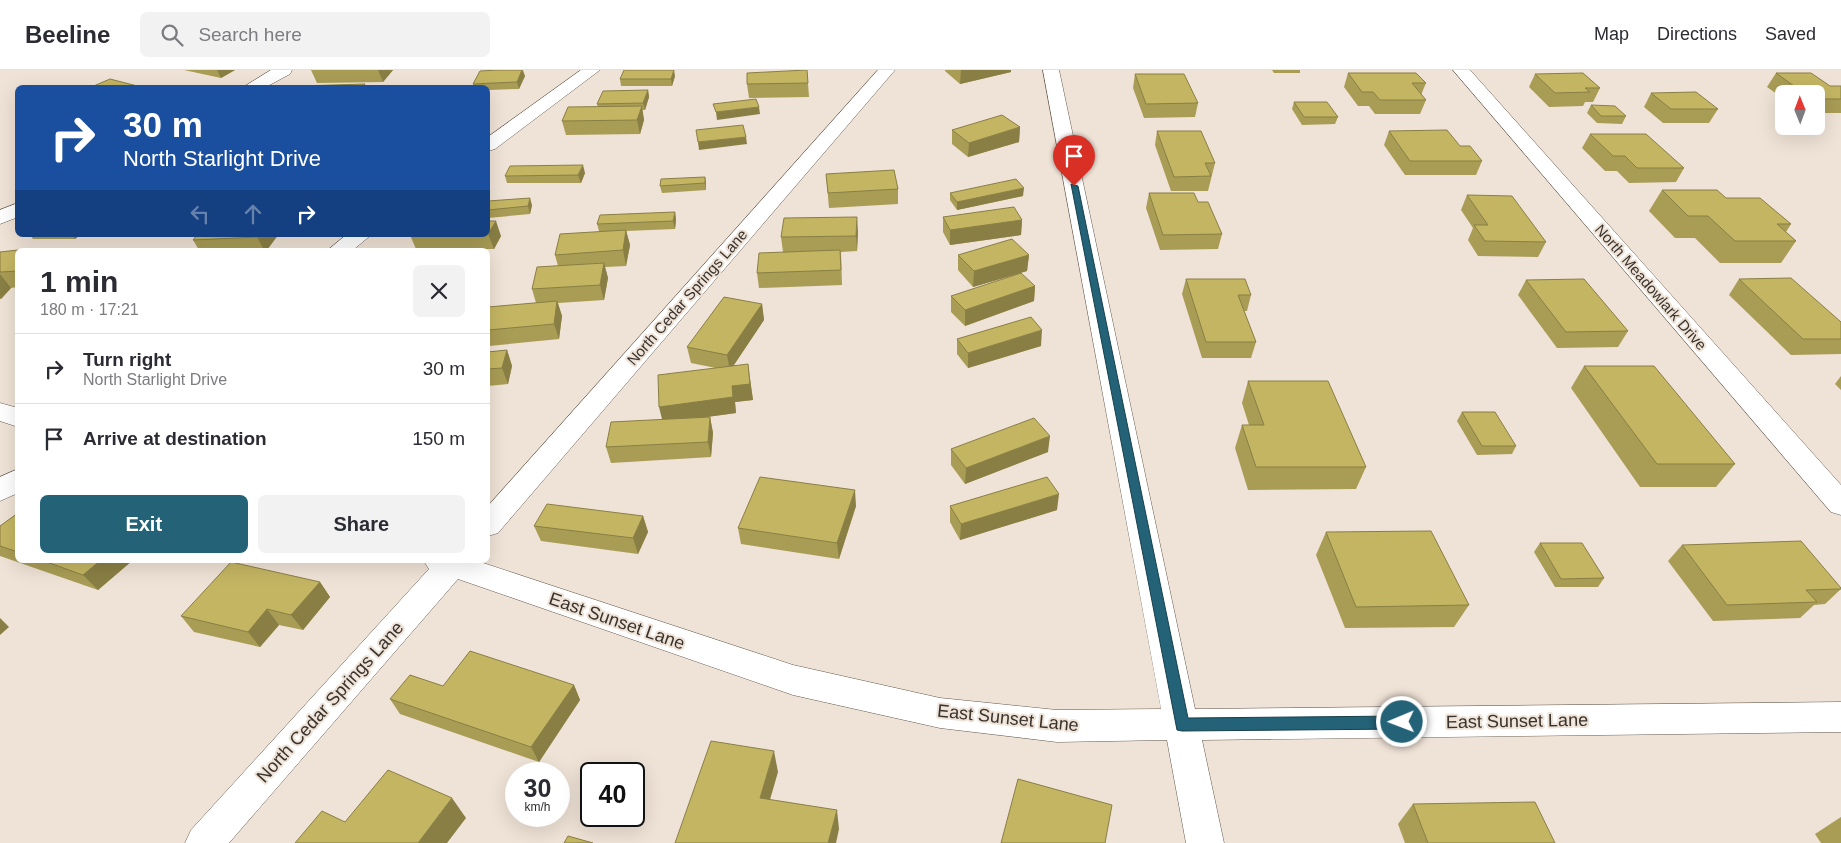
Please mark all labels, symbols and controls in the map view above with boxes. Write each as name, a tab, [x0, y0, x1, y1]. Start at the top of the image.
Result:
search box	[140, 12, 490, 57]
text: Beeline	[25, 21, 110, 48]
icon: search	[158, 21, 186, 49]
text: Search here	[198, 24, 302, 45]
text: Map	[1594, 24, 1629, 44]
text: Directions	[1657, 24, 1737, 44]
text: Saved	[1765, 24, 1816, 44]
north arrow	[1775, 85, 1825, 135]
map controls	[1775, 85, 1825, 135]
icon: right	[40, 105, 105, 170]
text: 30 m	[123, 105, 203, 144]
pin	[1053, 135, 1095, 186]
icon: arrive	[1060, 142, 1088, 170]
text: North Starlight Drive	[123, 146, 321, 171]
icon: left	[186, 200, 214, 228]
icon: ahead	[239, 200, 267, 228]
icon: right	[292, 200, 320, 228]
street label: North Meadowlark Drive	[1592, 221, 1710, 353]
street label: North Cedar Springs Lane	[623, 226, 751, 368]
text: 1 min	[40, 265, 118, 298]
button: close	[413, 265, 465, 317]
text: 180 m · 17:21	[40, 301, 139, 318]
text: Turn right	[83, 349, 171, 370]
icon: right	[40, 355, 68, 383]
text: 30 m	[423, 358, 465, 379]
text: North Starlight Drive	[83, 371, 227, 388]
icon: arrive	[40, 425, 68, 453]
text: Arrive at destination	[83, 428, 267, 449]
text: 150 m	[412, 428, 465, 449]
button: Exit	[40, 495, 248, 553]
button: Share	[258, 495, 465, 553]
street label: East Sunset Lane	[547, 588, 687, 654]
street label: North Cedar Springs Lane	[253, 618, 407, 786]
position arrow	[1375, 695, 1427, 747]
street label: East Sunset Lane	[936, 701, 1080, 735]
street label: East Sunset Lane	[1446, 710, 1588, 732]
speed limit sign: 40	[580, 762, 645, 827]
text: 30	[524, 774, 551, 802]
text: km/h	[524, 800, 551, 814]

